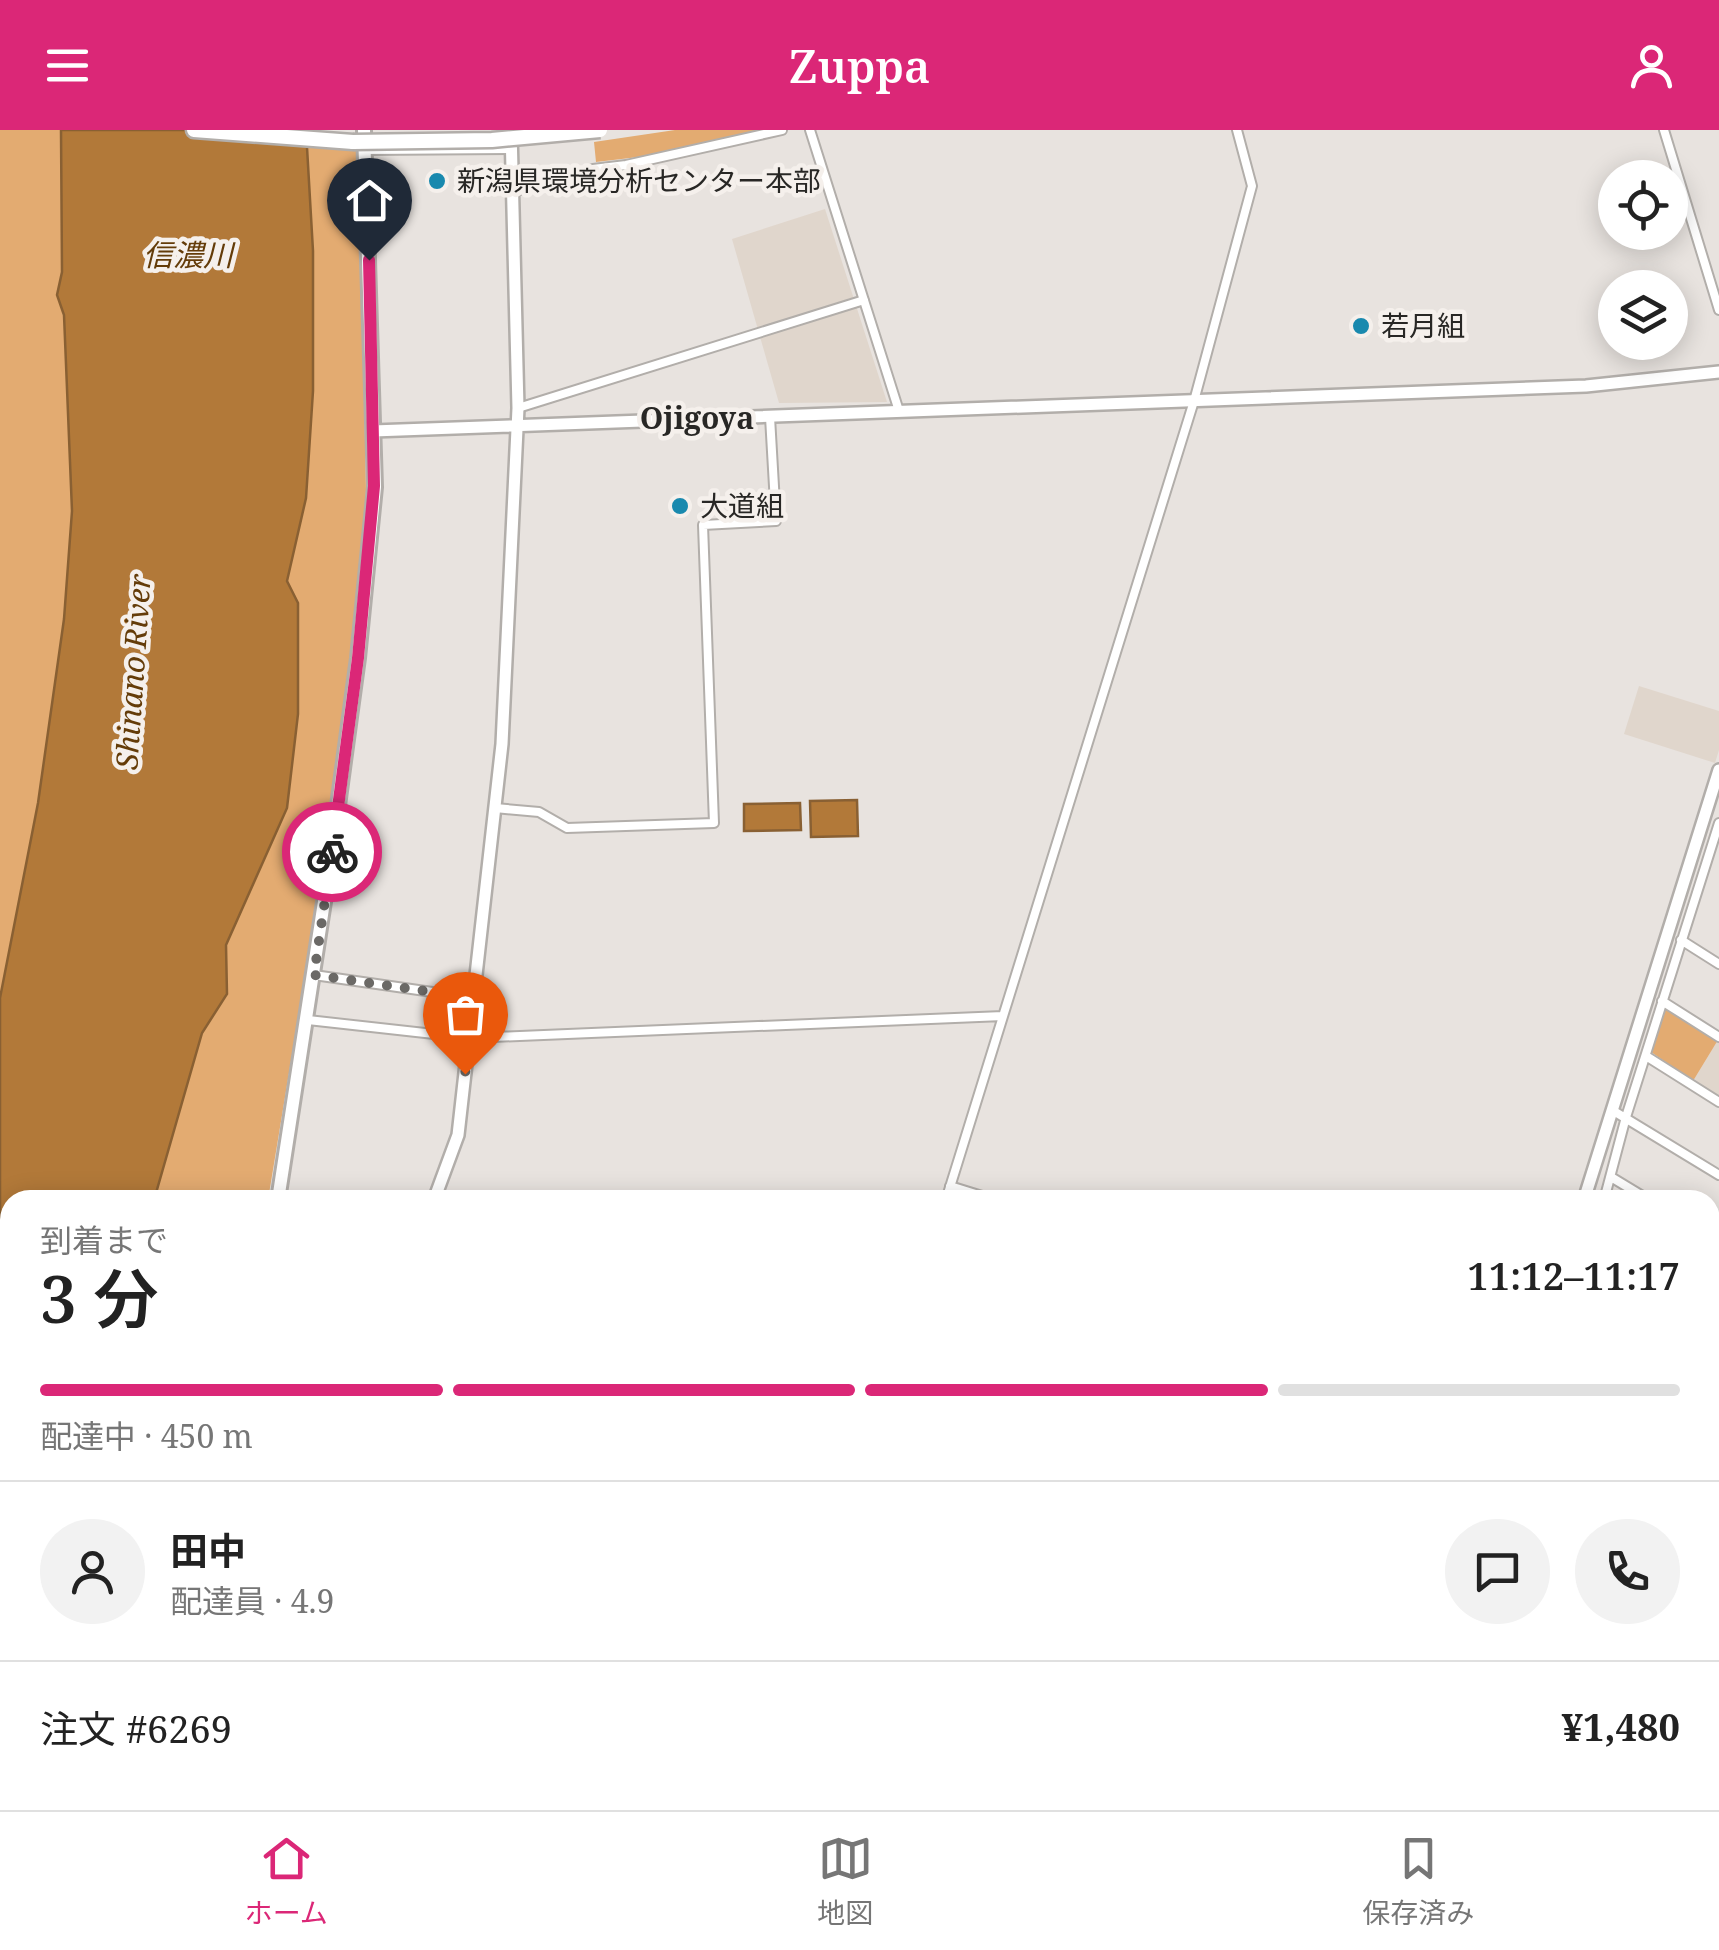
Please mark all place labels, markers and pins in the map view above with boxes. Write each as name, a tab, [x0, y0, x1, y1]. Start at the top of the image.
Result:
pin	[327, 158, 412, 261]
place label: 新潟県環境分析センター本部	[457, 161, 821, 199]
marker: 新潟県環境分析センター本部	[426, 170, 448, 192]
place label: 若月組	[1381, 306, 1465, 344]
marker: 若月組	[1350, 315, 1372, 337]
place label: 大道組	[700, 486, 784, 524]
marker: 大道組	[669, 495, 691, 517]
pin	[423, 972, 508, 1075]

